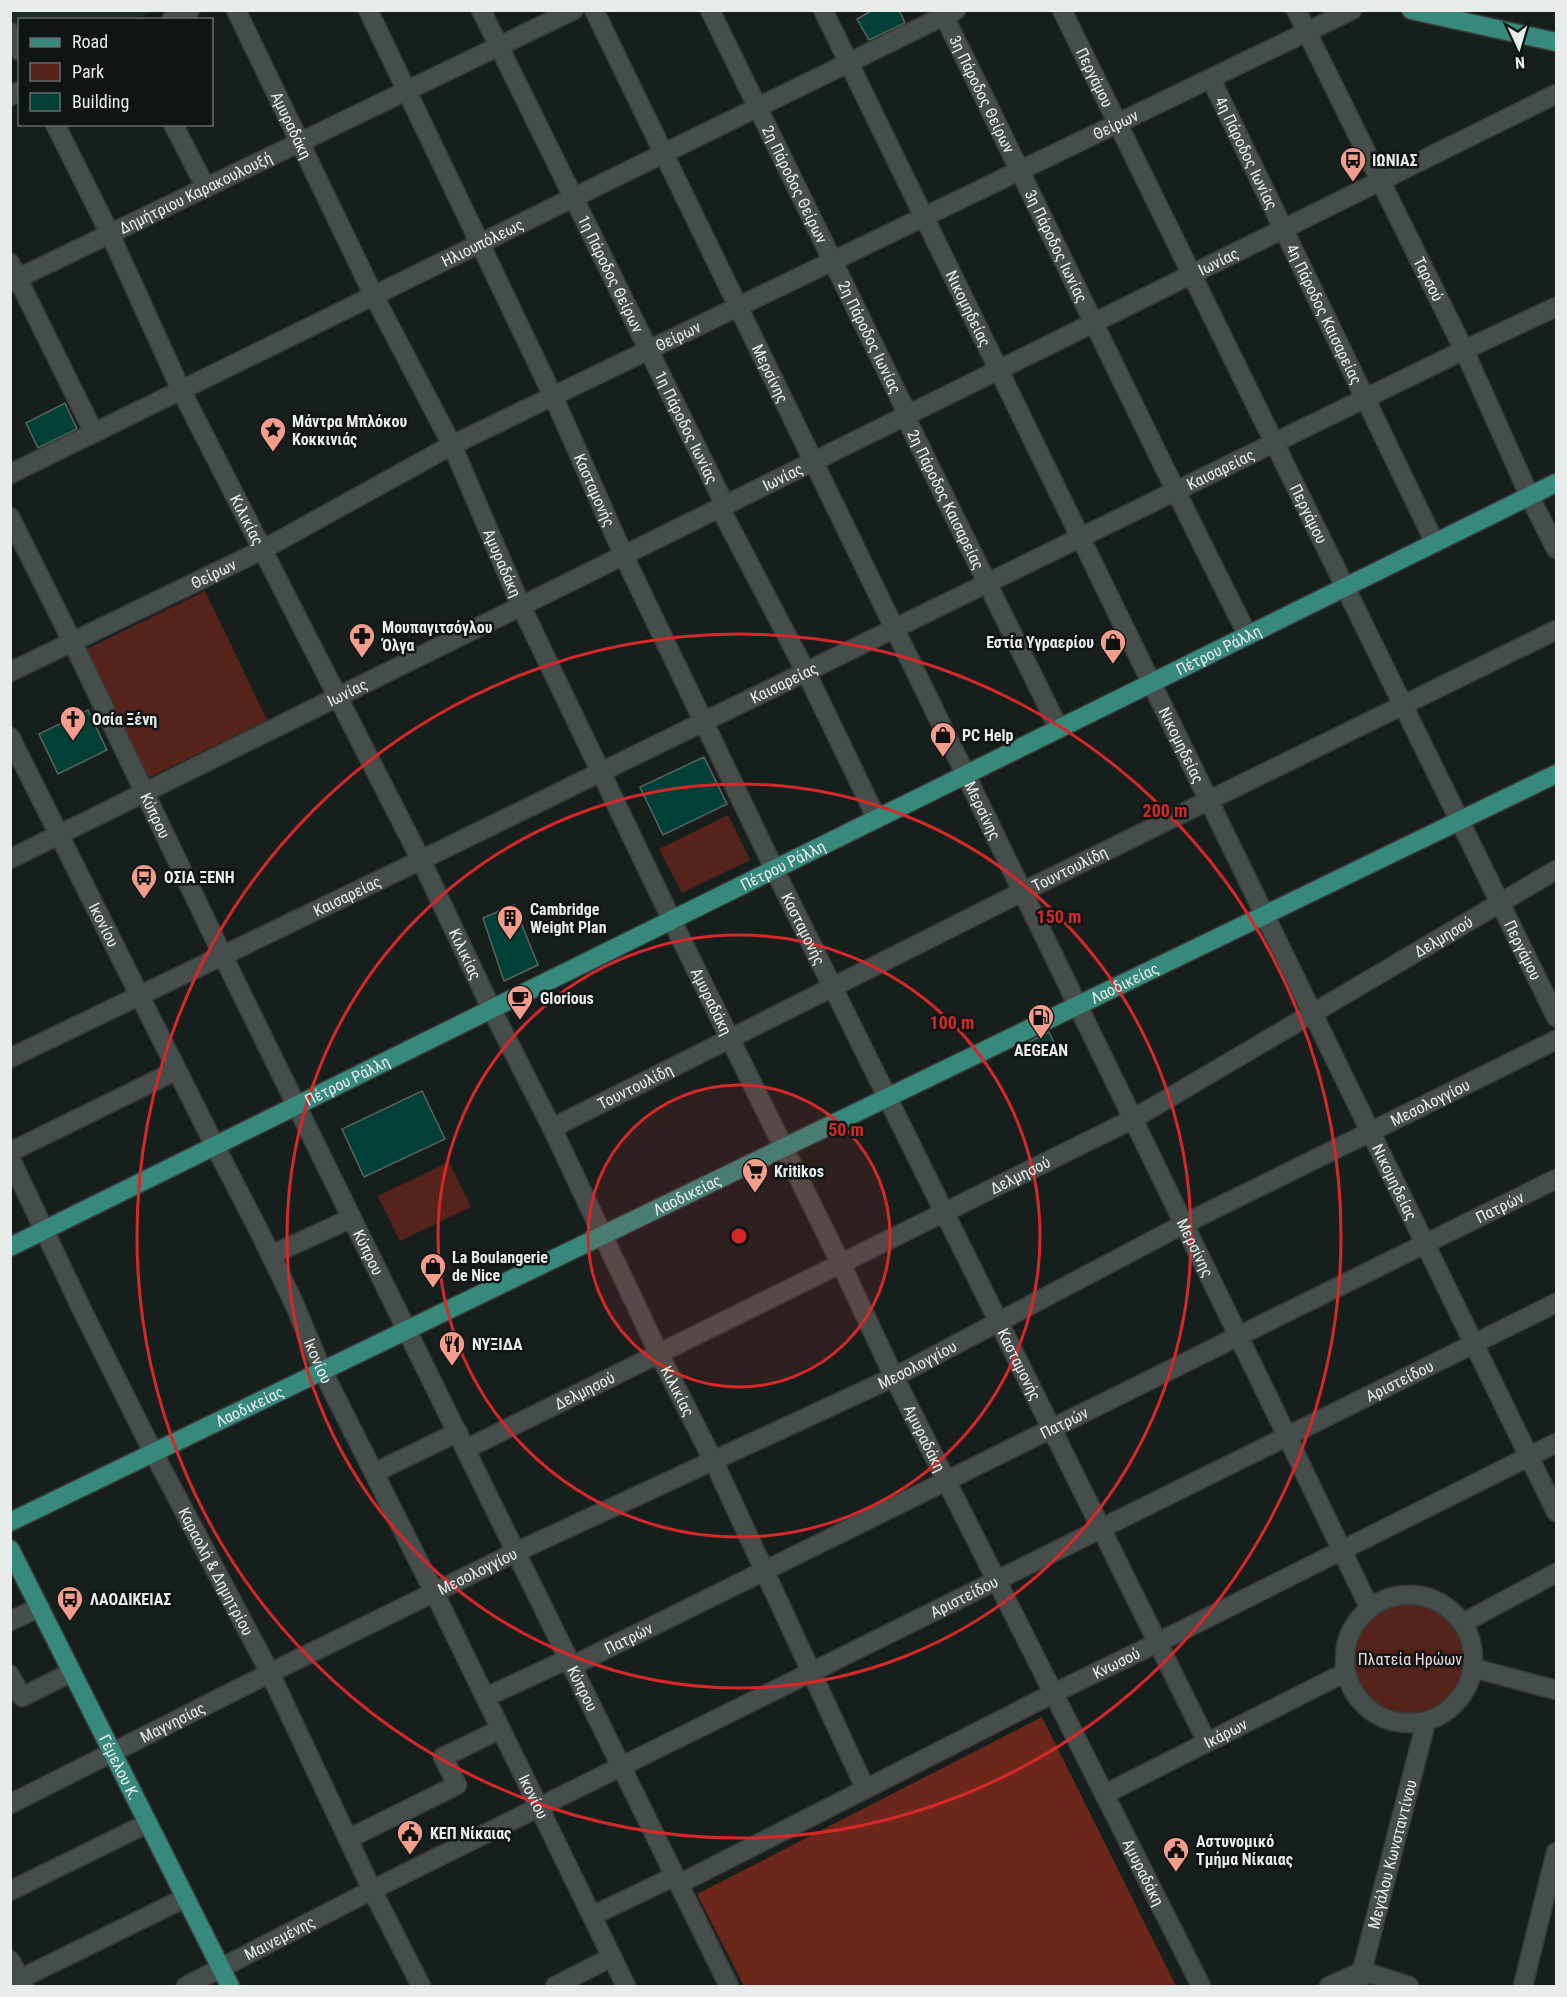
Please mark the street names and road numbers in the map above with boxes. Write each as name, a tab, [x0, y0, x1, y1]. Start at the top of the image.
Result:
street label: 3η Πάροδος Θείρων	[946, 32, 1019, 156]
street label: Περγάμου	[1072, 44, 1118, 110]
street label: Αμυραδάκη	[267, 88, 316, 162]
street label: 4η Πάροδος Ιωνίας	[1211, 93, 1282, 212]
street label: Θείρων	[1090, 105, 1141, 143]
street label: 2η Πάροδος Θείρων	[758, 122, 832, 246]
street label: Δημήτριου Καρακουλουξή	[116, 148, 275, 238]
street label: 3η Πάροδος Ιωνίας	[1021, 186, 1092, 306]
street label: 1η Πάροδος Θείρων	[574, 212, 648, 336]
street label: Ηλιουπόλεως	[438, 214, 526, 270]
street label: 4η Πάροδος Καισαρείας	[1283, 241, 1366, 387]
street label: Ιωνίας	[1195, 243, 1241, 279]
street label: Ταρσού	[1410, 254, 1448, 304]
street label: Νικομηδείας	[942, 267, 995, 350]
street label: 2η Πάροδος Ιωνίας	[834, 278, 905, 396]
street label: Θείρων	[652, 317, 704, 355]
street label: Μερσίνης	[748, 341, 793, 406]
street label: 1η Πάροδος Ιωνίας	[651, 368, 722, 486]
street label: 2η Πάροδος Καισαρείας	[904, 426, 988, 573]
street label: Καισαρείας	[1183, 445, 1257, 494]
street label: Κασταμονής	[570, 451, 619, 530]
street label: Ιωνίας	[759, 459, 806, 495]
street label: Περγάμου	[1286, 481, 1332, 547]
street label: Κιλικίας	[226, 491, 268, 548]
street label: Αμυραδάκη	[479, 526, 526, 600]
street label: Θείρων	[188, 554, 239, 593]
street label: Πέτρου Ράλλη	[1173, 621, 1264, 679]
street label: Καισαρείας	[747, 658, 821, 707]
street label: Ιωνίας	[324, 674, 370, 710]
street label: Νικομηδείας	[1155, 704, 1208, 786]
street label: Μερσίνης	[961, 778, 1005, 843]
street label: Κύπρου	[137, 789, 175, 841]
street label: Πέτρου Ράλλη	[737, 836, 829, 894]
street label: Τουντουλίδη	[1029, 842, 1111, 895]
street label: Καισαρείας	[310, 871, 384, 920]
street label: Κασταμονής	[778, 890, 830, 968]
street label: Ικονίου	[85, 899, 123, 950]
street label: Δελμησού	[1410, 912, 1476, 961]
street label: Περγάμου	[1500, 917, 1546, 983]
street label: Κιλικίας	[445, 925, 486, 983]
street label: Λαοδικείας	[1087, 958, 1162, 1007]
street label: Αμυραδάκη	[687, 965, 736, 1038]
street label: Πέτρου Ράλλη	[301, 1051, 393, 1109]
street label: Τουντουλίδη	[594, 1059, 676, 1113]
street label: Μεσολογγίου	[1387, 1075, 1473, 1130]
street label: Νικομηδείας	[1368, 1141, 1422, 1223]
street label: Δελμησού	[987, 1152, 1053, 1198]
street label: Λαοδικείας	[650, 1170, 724, 1219]
street label: Πατρών	[1472, 1187, 1527, 1227]
street label: Μερσίνης	[1173, 1215, 1218, 1280]
street label: Κύπρου	[349, 1226, 388, 1278]
street label: Κασταμονής	[994, 1325, 1045, 1403]
street label: Ικονίου	[300, 1335, 337, 1387]
street label: Μεσολογγίου	[875, 1336, 960, 1393]
street label: Αριστείδου	[1362, 1356, 1436, 1405]
street label: Κιλικίας	[657, 1362, 699, 1420]
street label: Δελμησού	[551, 1368, 618, 1413]
street label: Λαοδικείας	[212, 1382, 287, 1431]
street label: Αμυραδάκη	[900, 1402, 950, 1475]
street label: Πατρών	[1037, 1402, 1091, 1442]
street label: Καραολή & Δημητρίου	[175, 1504, 258, 1639]
street label: Μεσολογγίου	[434, 1544, 520, 1599]
street label: Αριστείδου	[927, 1572, 1001, 1621]
street label: Πατρών	[601, 1618, 656, 1658]
street label: Κνωσού	[1089, 1643, 1143, 1682]
street label: Κύπρου	[564, 1663, 602, 1714]
street label: Μαγνησίας	[137, 1698, 208, 1746]
street label: Ικάρων	[1201, 1714, 1250, 1752]
street label: Γέμελου Κ.	[95, 1731, 144, 1803]
street label: Ικονίου	[515, 1771, 553, 1822]
street label: Μεγάλου Κωνσταντίνου	[1364, 1778, 1420, 1931]
street label: Αμυραδάκη	[1119, 1836, 1168, 1909]
street label: Μαινεμένης	[241, 1912, 318, 1964]

